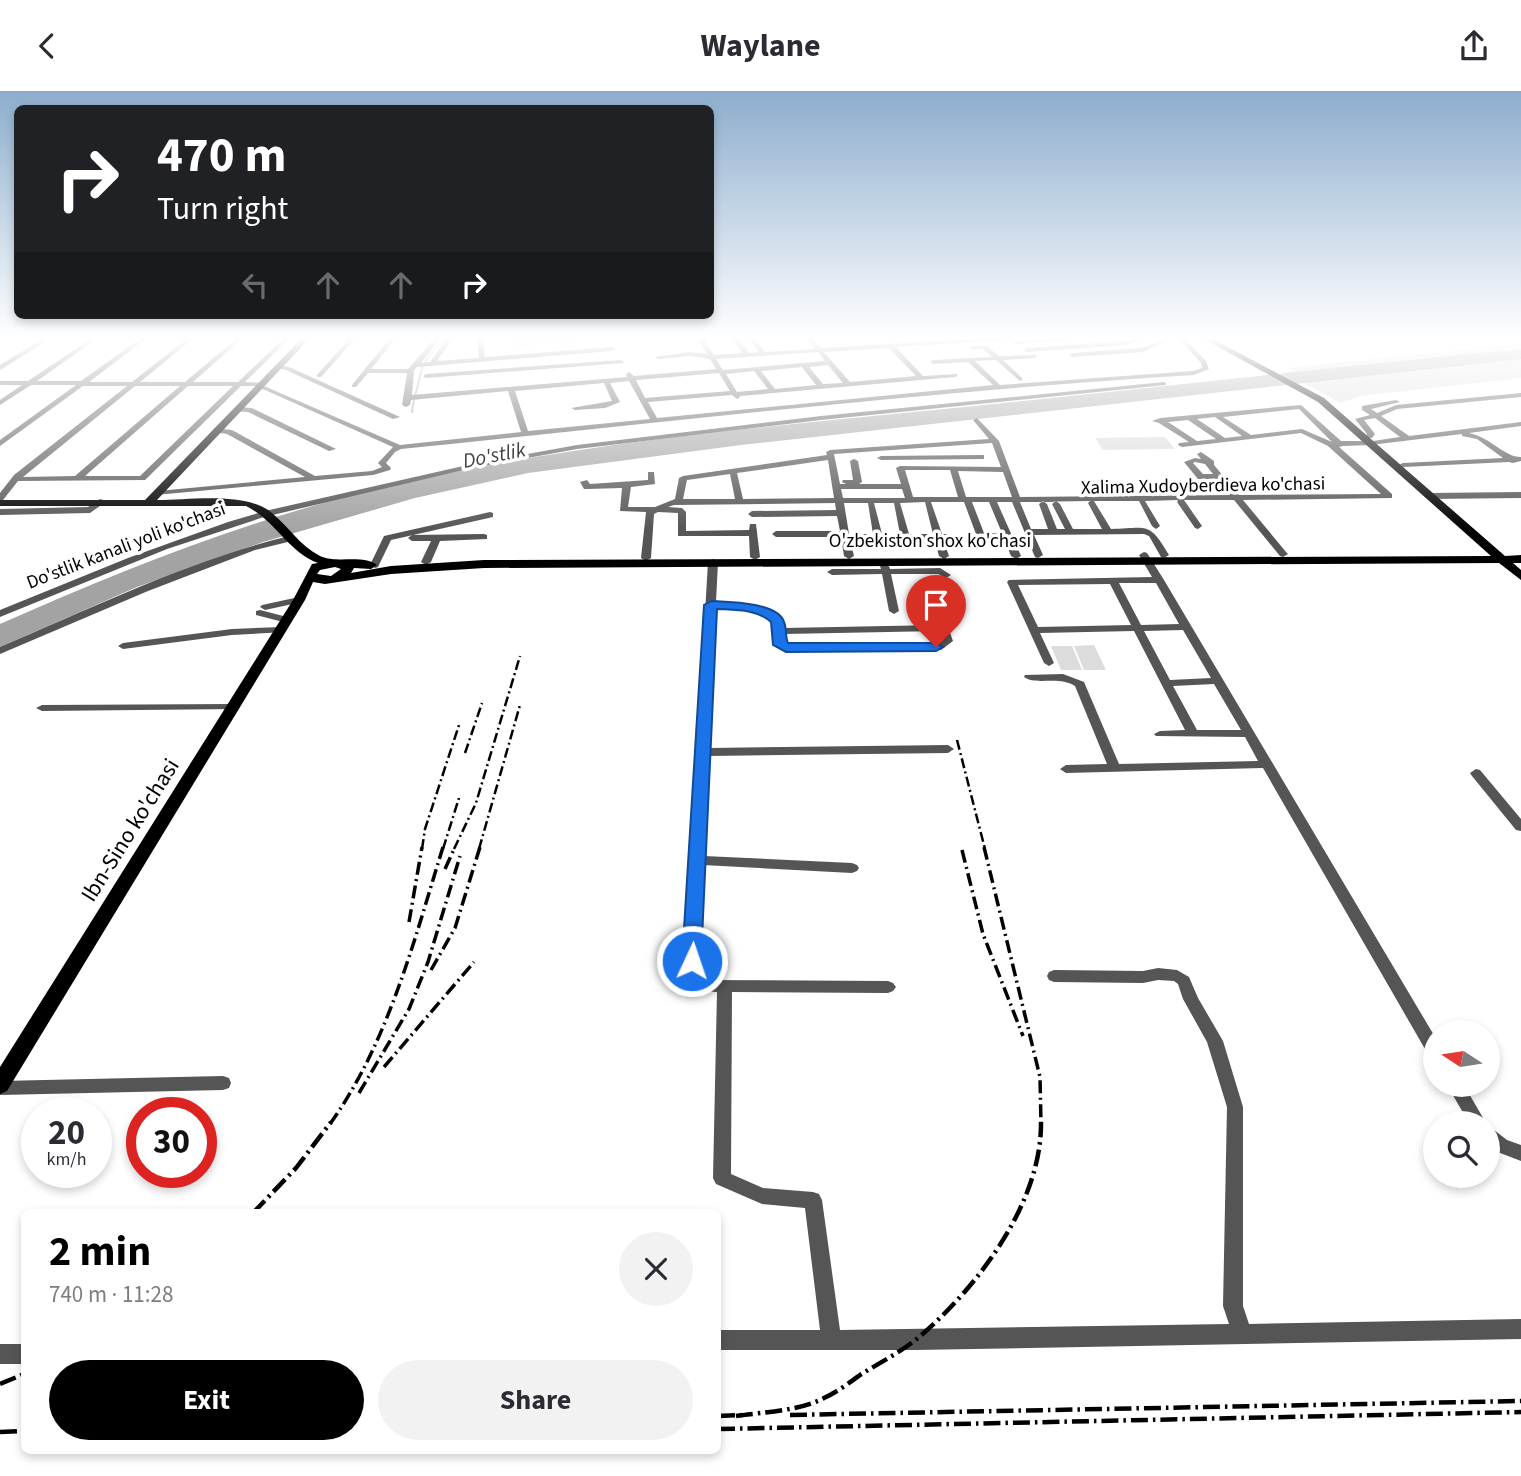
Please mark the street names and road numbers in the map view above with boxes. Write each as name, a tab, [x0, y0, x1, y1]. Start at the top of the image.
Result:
street label: Xalima Xudoyberdieva ko'chasi	[1081, 470, 1325, 502]
street label: Do'stlik kanali yoli ko'chasi	[23, 496, 229, 596]
street label: O'zbekiston shox ko'chasi	[829, 528, 1031, 555]
street label: Ibn-Sino ko'chasi	[73, 752, 187, 908]

